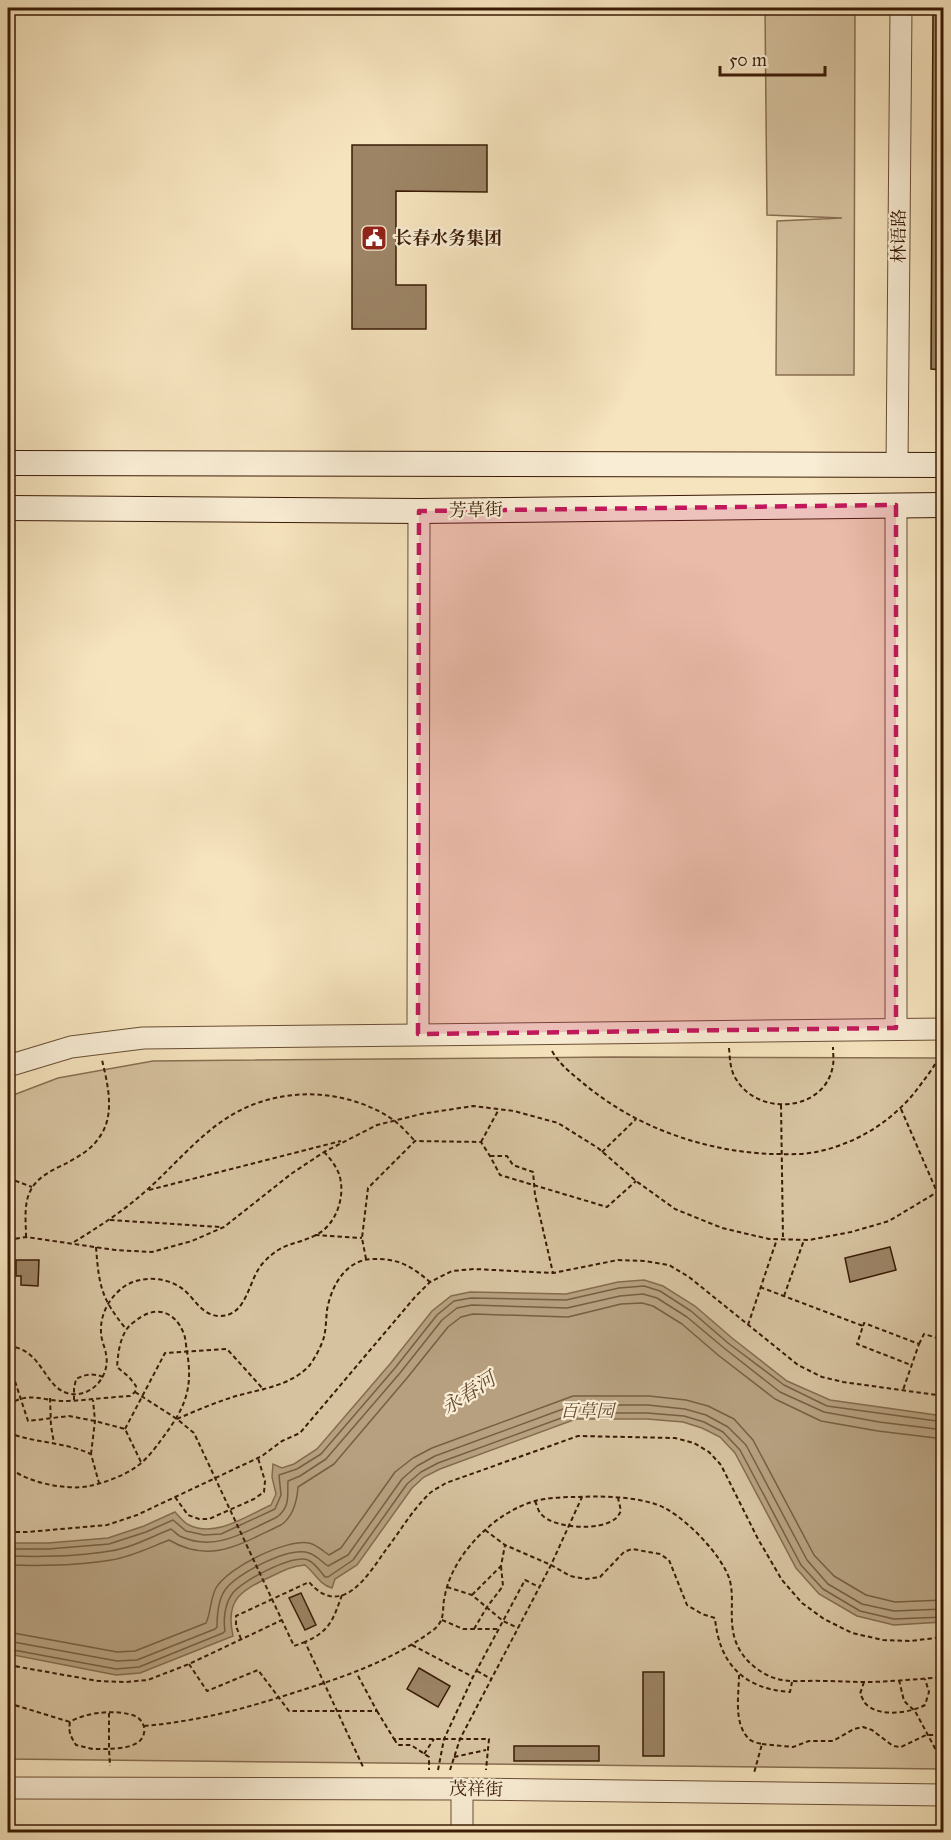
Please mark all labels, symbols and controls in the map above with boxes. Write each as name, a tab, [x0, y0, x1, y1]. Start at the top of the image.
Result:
scale bar	[720, 39, 825, 77]
text: 50 m	[729, 49, 767, 71]
street label: 林语路	[888, 209, 910, 263]
public building icon: 长春水务集团	[359, 223, 389, 253]
place label: 长春水务集团	[394, 227, 502, 249]
street label: 芳草街	[449, 499, 503, 521]
water label: 永春河	[436, 1365, 502, 1419]
park label: 百草园	[560, 1400, 617, 1422]
street label: 茂祥街	[449, 1778, 503, 1800]

